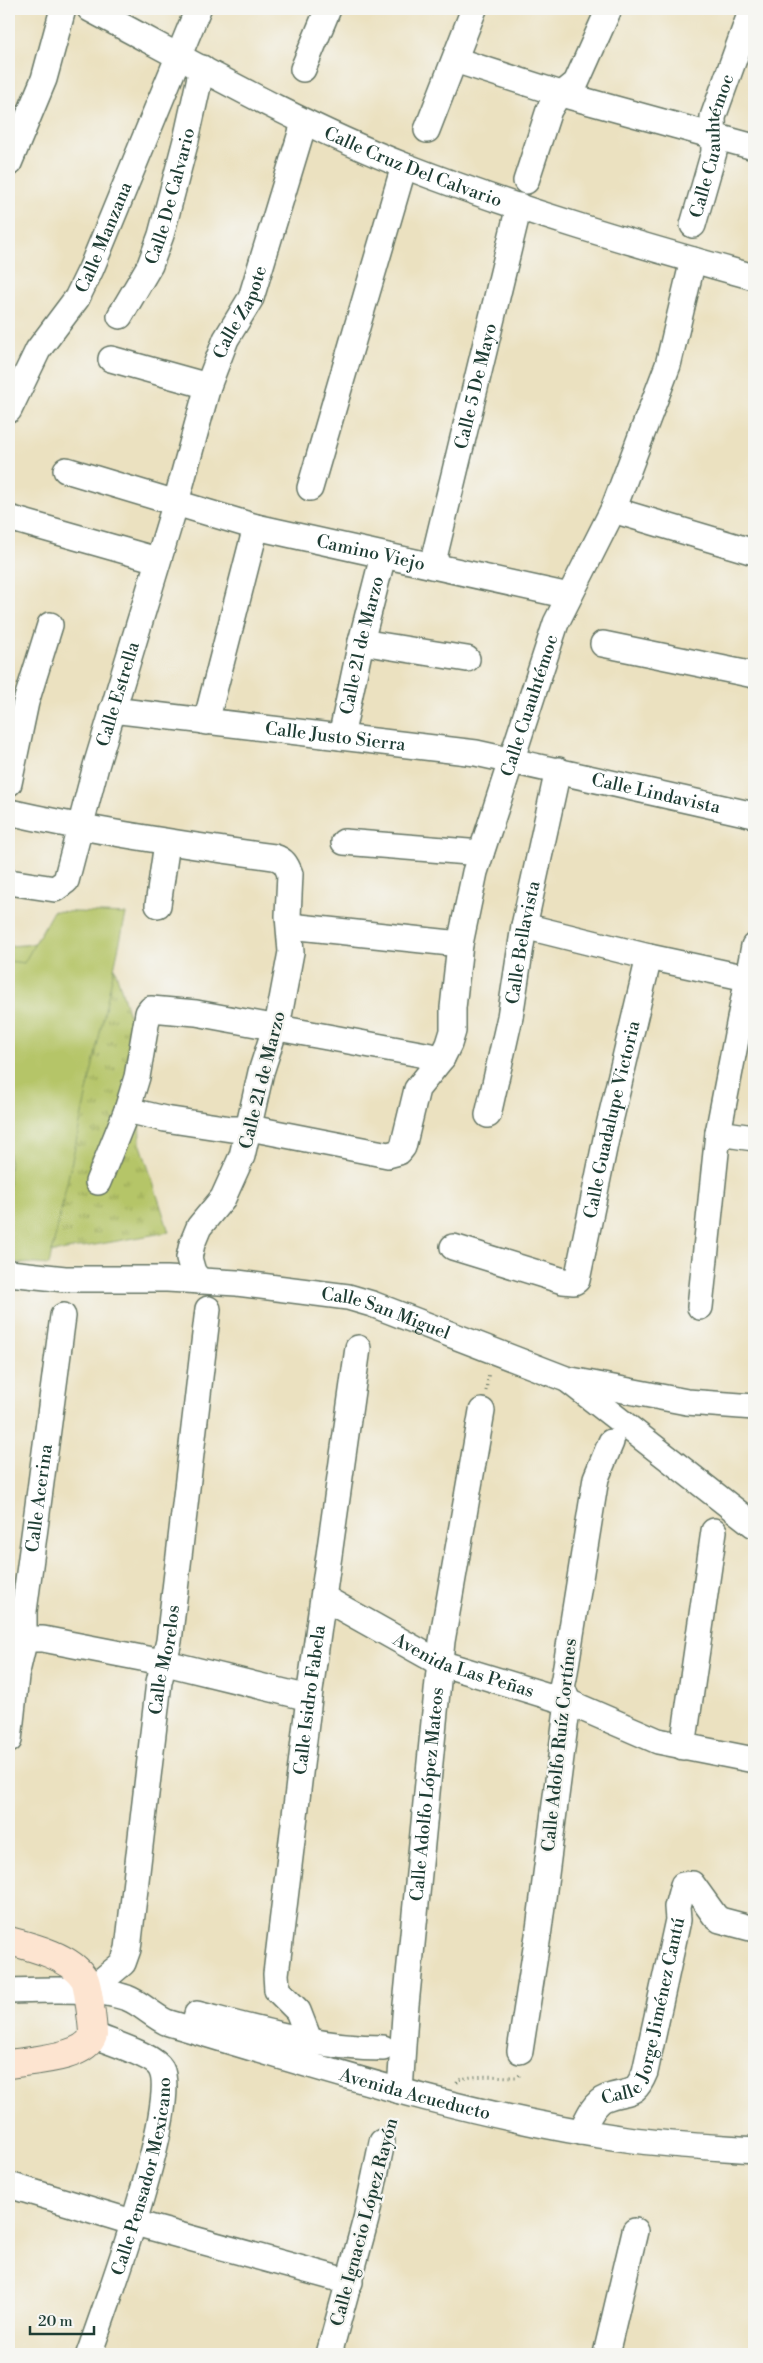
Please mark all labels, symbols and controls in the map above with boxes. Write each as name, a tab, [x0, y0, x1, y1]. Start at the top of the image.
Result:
street label: Calle Cuauhtémoc	[685, 71, 740, 221]
street label: Calle Cruz Del Calvario	[320, 121, 505, 212]
street label: Calle De Calvario	[140, 126, 200, 268]
street label: Calle Manzana	[70, 178, 138, 297]
street label: Calle Zapote	[208, 263, 272, 362]
street label: Calle 5 De Mayo	[450, 321, 502, 452]
street label: Camino Viejo	[314, 530, 427, 576]
street label: Calle 21 de Marzo	[335, 574, 389, 717]
street label: Calle Cuauhtémoc	[496, 632, 564, 779]
street label: Calle Estrella	[92, 638, 145, 750]
street label: Calle Justo Sierra	[264, 717, 408, 757]
street label: Calle Lindavista	[589, 768, 723, 819]
street label: Calle Bellavista	[501, 878, 546, 1006]
street label: Calle 21 de Marzo	[234, 1009, 291, 1152]
street label: Calle Guadalupe Victoria	[579, 1017, 646, 1221]
street label: Calle San Miguel	[320, 1283, 454, 1345]
street label: Calle Acerina	[21, 1442, 58, 1554]
street label: Calle Morelos	[144, 1604, 185, 1716]
street label: Calle Isidro Fabela	[289, 1623, 331, 1776]
street label: Avenida Las Peñas	[388, 1628, 537, 1703]
street label: Calle Adolfo Ruíz Cortínes	[537, 1637, 582, 1853]
street label: Calle Adolfo López Mateos	[405, 1686, 449, 1902]
street label: Calle Jorge Jiménez Cantú	[598, 1915, 690, 2111]
street label: Avenida Acueducto	[336, 2063, 493, 2125]
street label: Calle Pensador Mexicano	[106, 2076, 176, 2279]
street label: Calle Ignacio López Rayón	[326, 2115, 403, 2329]
scale bar	[30, 2303, 94, 2335]
text: 20 m	[38, 2312, 73, 2331]

